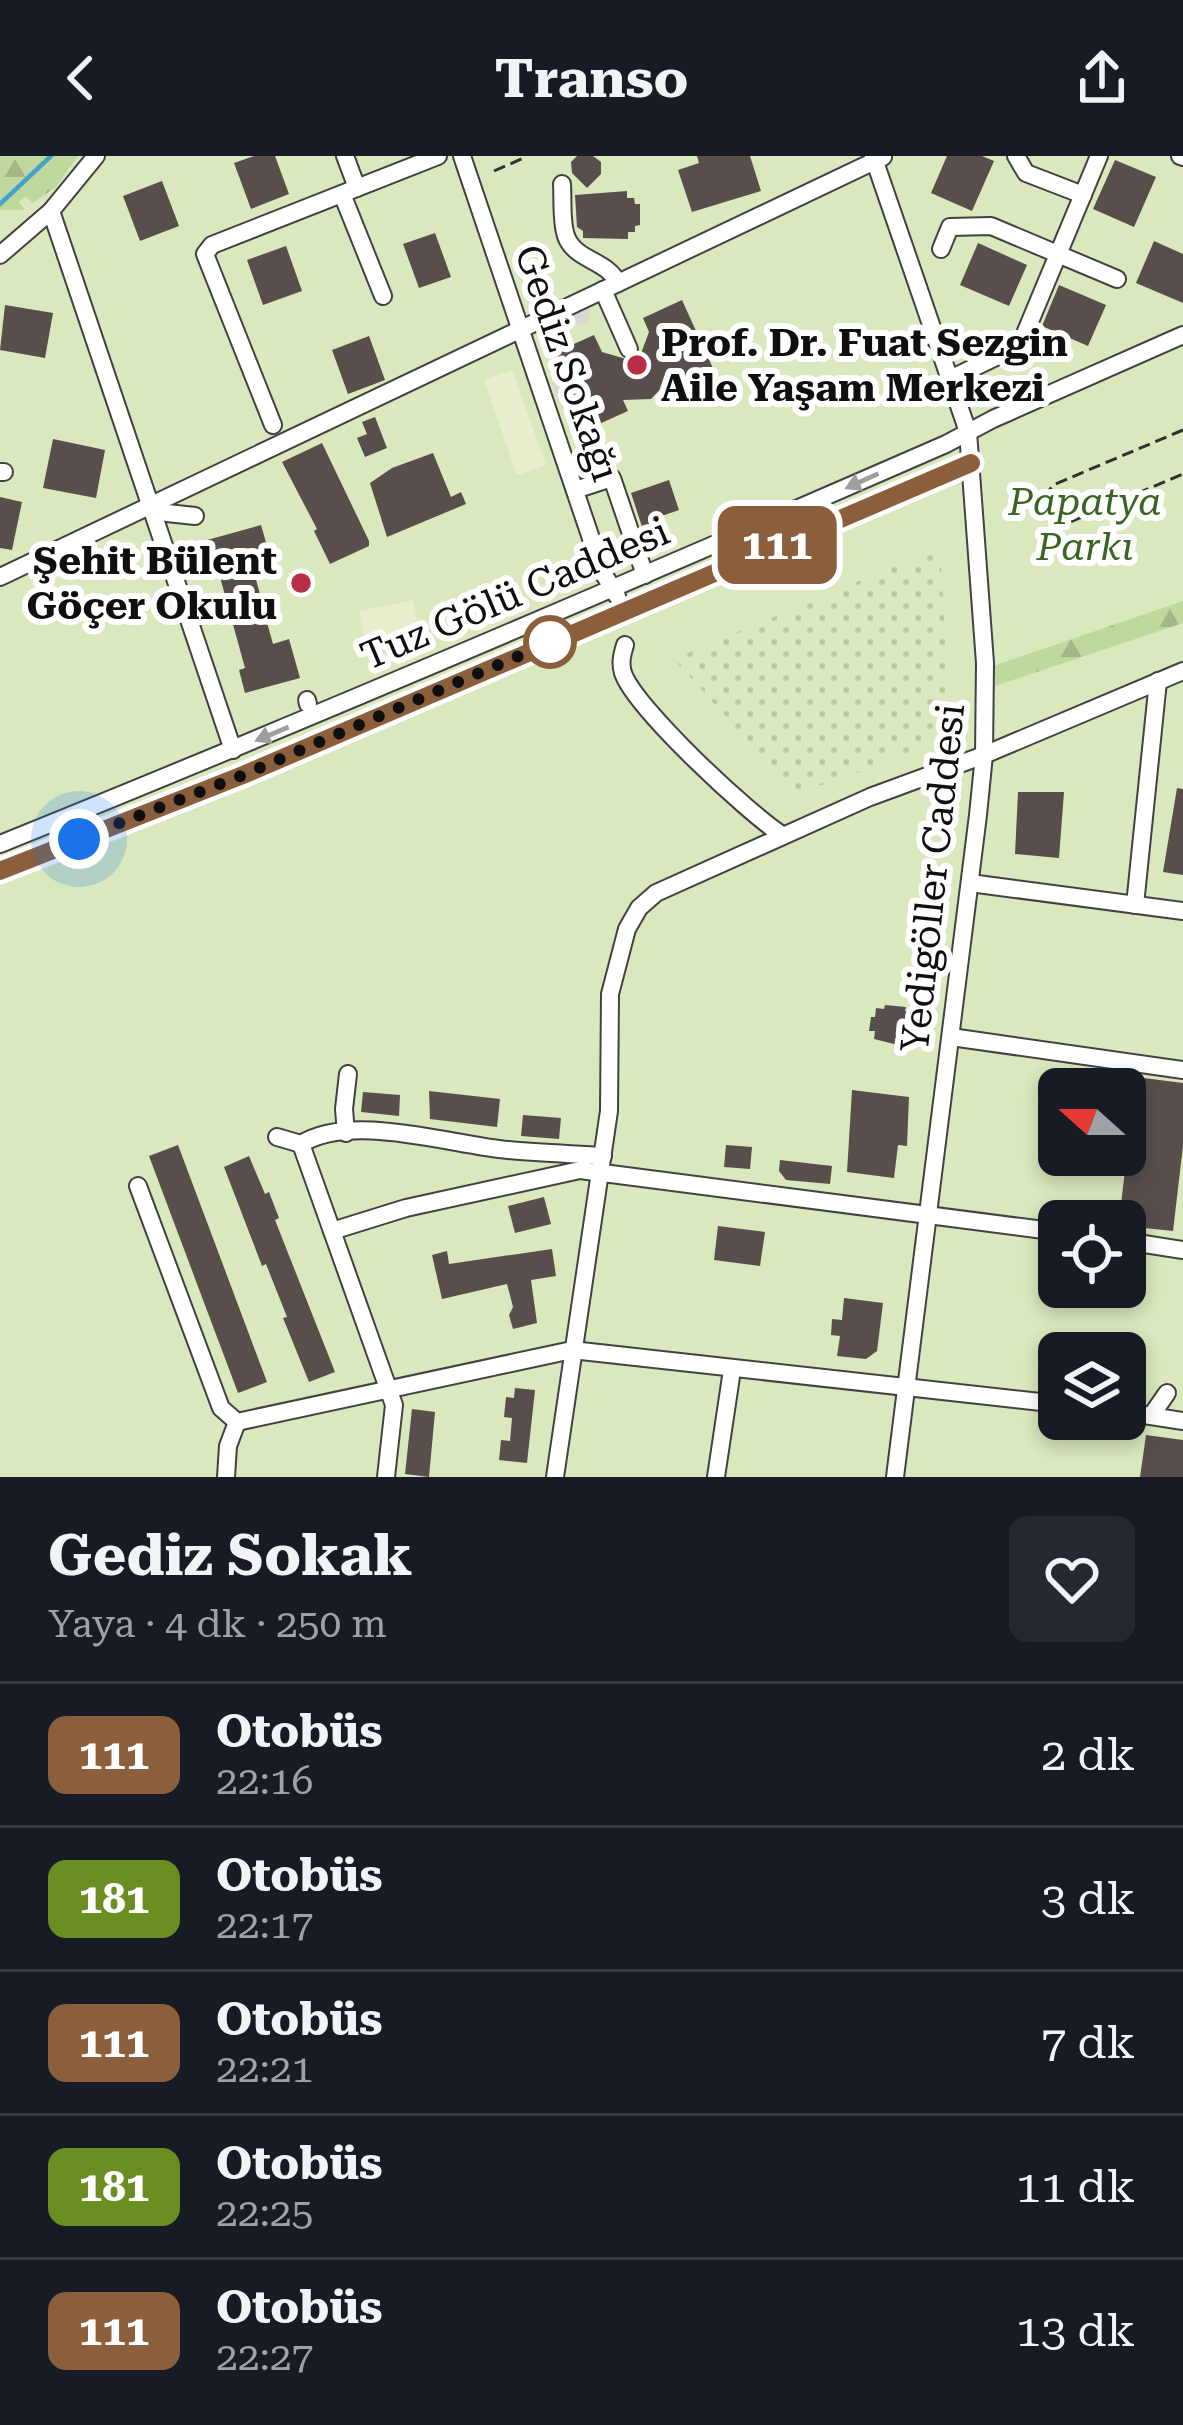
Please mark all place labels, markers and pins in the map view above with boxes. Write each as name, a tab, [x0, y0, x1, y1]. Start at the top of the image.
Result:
place label: Prof. Dr. Fuat Sezgin Aile Yaşam Merkezi	[661, 320, 1068, 411]
marker: Prof. Dr. Fuat Sezgin Aile Yaşam Merkezi	[624, 352, 650, 378]
place label: Şehit Bülent Göçer Okulu	[27, 538, 277, 629]
marker: Şehit Bülent Göçer Okulu	[288, 570, 314, 596]
unlabelled marker	[525, 617, 575, 667]

